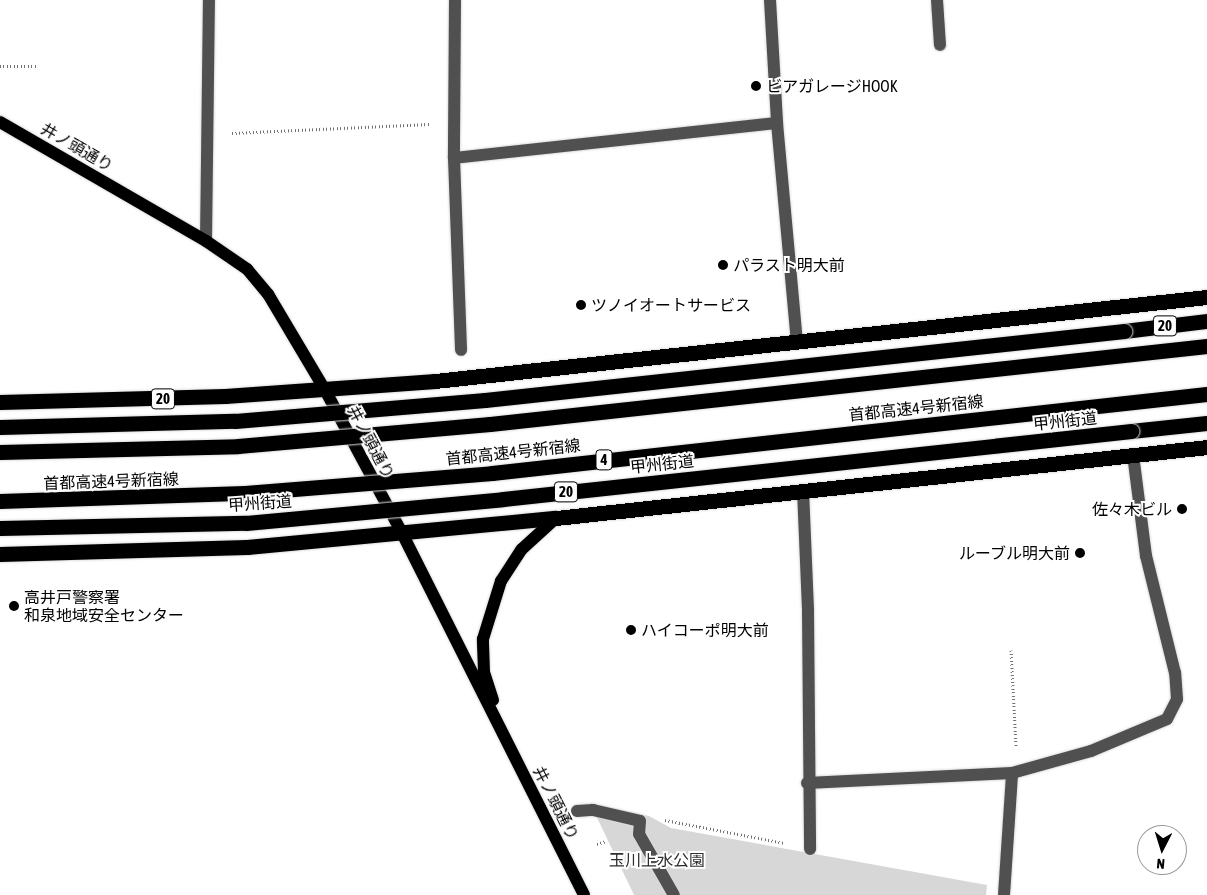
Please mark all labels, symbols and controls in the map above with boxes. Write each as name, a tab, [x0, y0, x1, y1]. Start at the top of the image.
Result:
place label: ビアガレージHOOK	[766, 76, 898, 96]
marker: ビアガレージHOOK	[750, 80, 762, 92]
street label: 井ノ頭通り	[38, 119, 116, 175]
place label: パラスト明大前	[733, 255, 845, 275]
marker: パラスト明大前	[717, 259, 729, 271]
place label: ツノイオートサービス	[591, 295, 751, 315]
marker: ツノイオートサービス	[575, 299, 587, 311]
road number: 20	[1152, 314, 1178, 338]
road number: 20	[150, 386, 176, 412]
street label: 首都高速4号新宿線	[848, 391, 984, 425]
street label: 井ノ頭通り	[344, 402, 398, 482]
street label: 甲州街道	[1032, 408, 1098, 434]
street label: 首都高速4号新宿線	[445, 435, 581, 469]
road number: 4	[595, 448, 613, 472]
street label: 甲州街道	[629, 451, 695, 477]
street label: 首都高速4号新宿線	[43, 469, 179, 493]
road number: 20	[554, 480, 578, 504]
street label: 甲州街道	[227, 491, 293, 515]
place label: 佐々木ビル	[1092, 499, 1172, 519]
marker: 佐々木ビル	[1176, 503, 1188, 515]
place label: ルーブル明大前	[958, 543, 1070, 563]
marker: ルーブル明大前	[1074, 547, 1086, 559]
place label: 高井戸警察署 和泉地域安全センター	[24, 587, 184, 625]
marker: 高井戸警察署 和泉地域安全センター	[8, 600, 20, 612]
place label: ハイコーポ明大前	[641, 620, 769, 640]
marker: ハイコーポ明大前	[625, 624, 637, 636]
street label: 井ノ頭通り	[529, 763, 583, 843]
north arrow	[1137, 825, 1187, 875]
park label: 玉川上水公園	[609, 850, 705, 870]
text: N	[1156, 856, 1166, 872]

